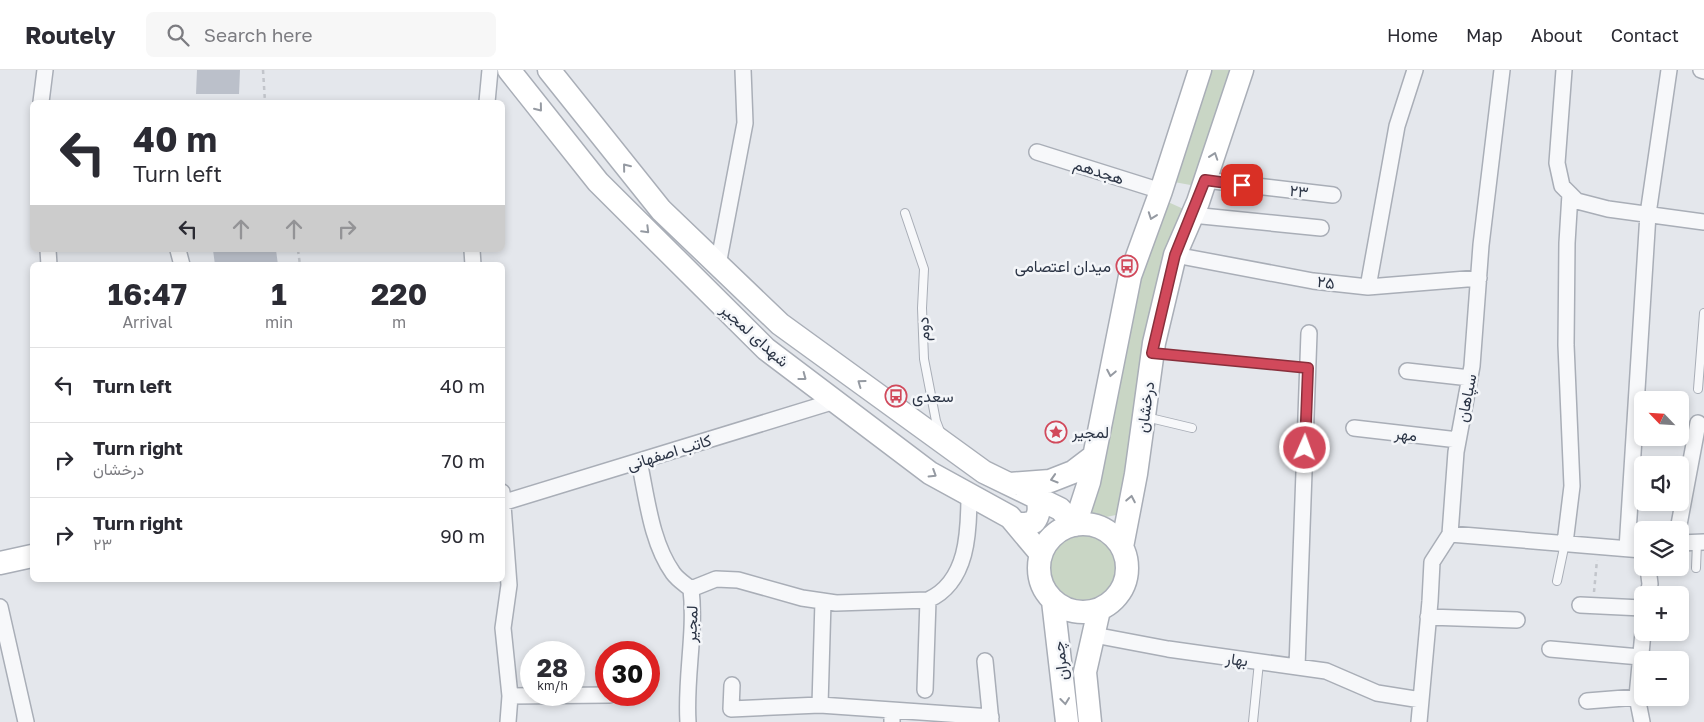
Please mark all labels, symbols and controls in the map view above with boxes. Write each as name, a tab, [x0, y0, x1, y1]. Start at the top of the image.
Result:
search box	[146, 12, 496, 57]
text: Routely	[25, 20, 116, 49]
icon: search	[164, 21, 192, 49]
text: Search here	[204, 23, 313, 46]
text: Home	[1387, 24, 1438, 46]
text: Map	[1466, 24, 1503, 46]
text: About	[1531, 24, 1583, 46]
text: Contact	[1611, 24, 1679, 46]
one-way arrow	[534, 102, 542, 111]
text: 40 m	[133, 118, 217, 160]
icon: left	[50, 120, 115, 185]
one-way arrow	[1208, 152, 1218, 160]
street label: هجدهم	[1071, 153, 1127, 189]
text: Turn left	[133, 160, 222, 187]
one-way arrow	[624, 164, 632, 173]
pin	[1221, 164, 1263, 206]
icon: arrive	[1228, 171, 1256, 199]
street label: ۲۳	[1288, 180, 1310, 202]
one-way arrow	[1148, 211, 1158, 220]
icon: left	[174, 215, 202, 243]
icon: ahead	[227, 215, 255, 243]
icon: ahead	[280, 215, 308, 243]
icon: right	[333, 215, 361, 243]
one-way arrow	[641, 224, 650, 233]
bus stop icon: میدان اعتصامی	[1115, 254, 1139, 278]
place label: میدان اعتصامی	[1015, 256, 1111, 277]
street label: ۲۵	[1316, 271, 1336, 293]
text: 16:47	[108, 276, 187, 312]
text: 1	[271, 276, 287, 312]
text: 220	[371, 276, 427, 312]
street label: شهدای لمجیر	[715, 298, 793, 372]
text: Arrival	[122, 312, 173, 332]
text: min	[265, 312, 293, 332]
text: m	[392, 312, 406, 332]
street label: دوم	[913, 316, 934, 341]
one-way arrow	[1106, 368, 1117, 377]
icon: left	[50, 371, 78, 399]
one-way arrow	[797, 371, 807, 380]
street label: سپاهان	[1452, 372, 1482, 424]
text: Turn left	[93, 374, 172, 397]
text: 40 m	[440, 374, 485, 397]
one-way arrow	[857, 380, 867, 389]
street label: درخشان	[1132, 380, 1159, 434]
bus stop icon: سعدی	[884, 384, 908, 408]
place label: سعدی	[912, 386, 954, 407]
north arrow	[1634, 391, 1689, 446]
map controls	[1634, 391, 1689, 706]
place icon: لمجیر	[1044, 420, 1068, 444]
position arrow	[1278, 421, 1330, 473]
place label: لمجیر	[1071, 422, 1109, 443]
street label: مهر	[1392, 423, 1418, 446]
street label: کاتب اصفهانی	[624, 430, 714, 475]
text: Turn right	[93, 436, 183, 459]
icon: right	[50, 446, 78, 474]
text: 70 m	[442, 449, 485, 472]
button: sound	[1634, 456, 1689, 511]
text: درخشان	[93, 459, 144, 479]
one-way arrow	[928, 467, 937, 477]
one-way arrow	[1050, 473, 1059, 483]
one-way arrow	[1126, 495, 1136, 504]
text: Turn right	[93, 511, 183, 534]
icon: right	[50, 521, 78, 549]
button: layers	[1634, 521, 1689, 576]
text: 90 m	[440, 524, 485, 547]
text: ۲۳	[93, 534, 112, 554]
button: +	[1634, 586, 1689, 641]
street label: لمجیر	[680, 605, 703, 644]
street label: چمران	[1048, 640, 1074, 682]
speed limit sign: 30	[595, 641, 660, 706]
street label: بهار	[1223, 647, 1249, 671]
button: −	[1634, 651, 1689, 706]
text: 28	[537, 652, 568, 683]
text: km/h	[537, 678, 568, 693]
one-way arrow	[1059, 697, 1070, 705]

